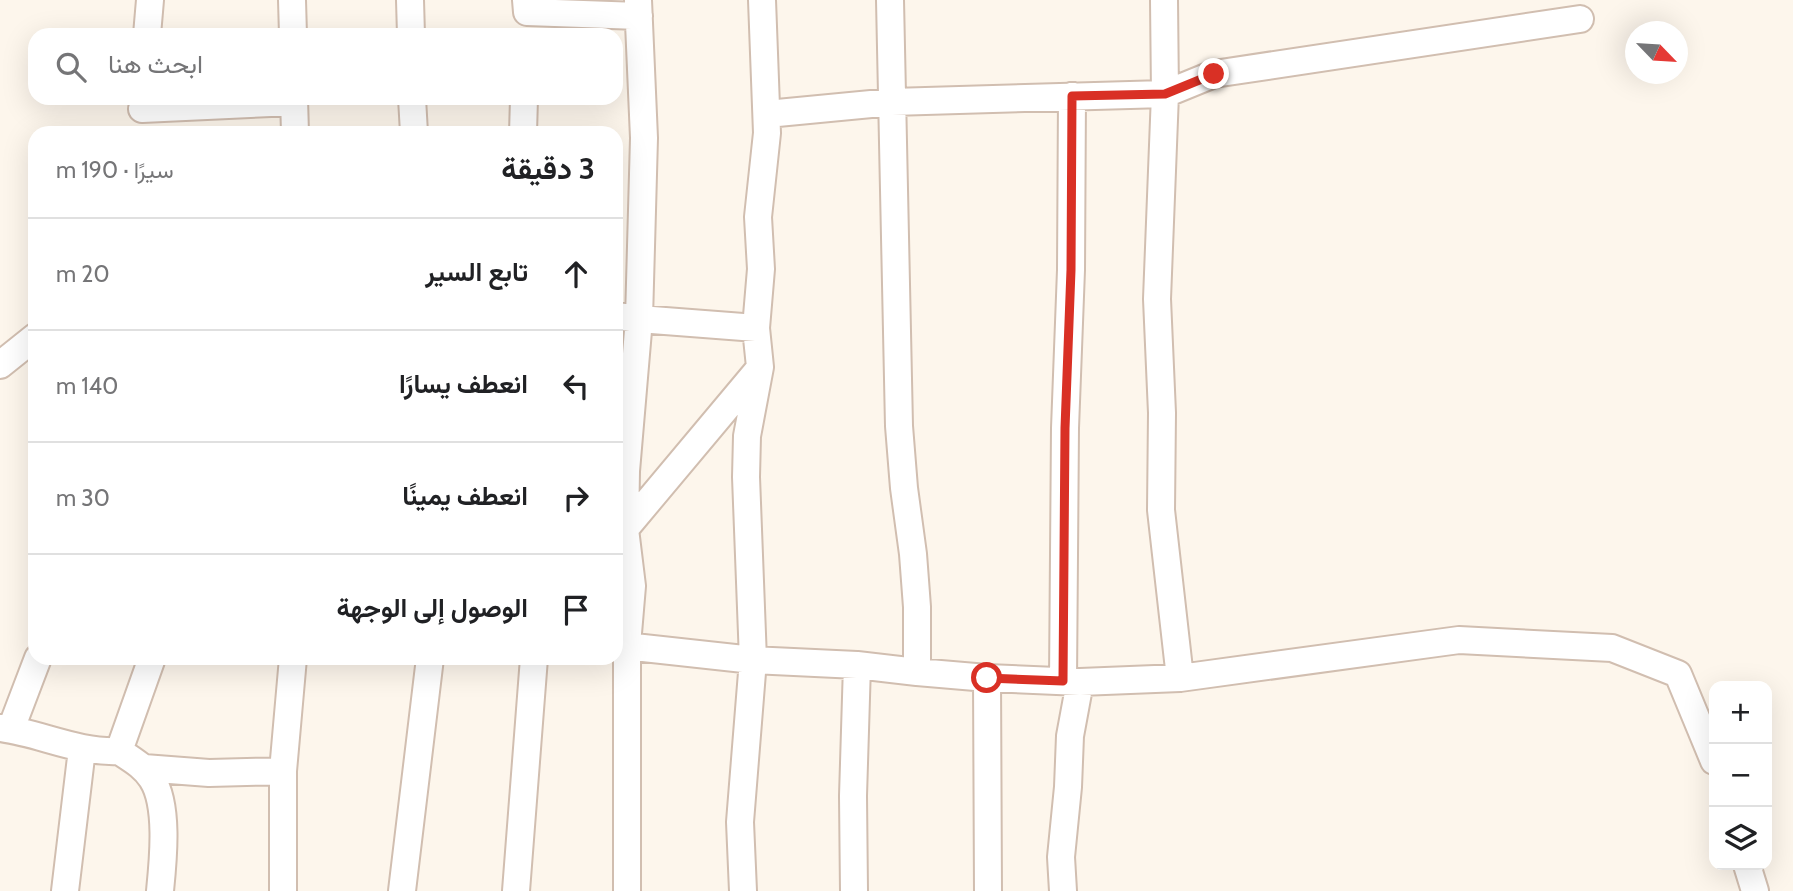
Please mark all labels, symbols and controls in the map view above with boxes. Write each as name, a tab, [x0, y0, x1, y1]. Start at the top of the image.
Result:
north arrow	[1625, 21, 1688, 84]
search box	[28, 28, 623, 105]
icon: search	[52, 48, 90, 86]
text: ابحث هنا	[108, 48, 203, 80]
route end	[1198, 58, 1229, 89]
text: 3 دقيقة	[501, 150, 595, 187]
text: سيرًا · 190 m	[56, 156, 174, 184]
icon: ahead	[557, 255, 595, 293]
text: تابع السير	[425, 256, 528, 288]
text: 20 m	[56, 260, 109, 288]
icon: left	[557, 367, 595, 405]
text: انعطف يسارًا	[399, 368, 528, 400]
text: 140 m	[56, 372, 118, 400]
icon: right	[557, 479, 595, 517]
text: انعطف يمينًا	[402, 480, 528, 512]
text: 30 m	[56, 484, 110, 512]
icon: arrive	[557, 591, 595, 629]
text: الوصول إلى الوجهة	[337, 592, 528, 624]
route start	[971, 662, 1002, 693]
map controls	[1709, 681, 1772, 870]
button: +	[1709, 681, 1772, 744]
button: −	[1709, 744, 1772, 807]
button: layers	[1709, 807, 1772, 870]

